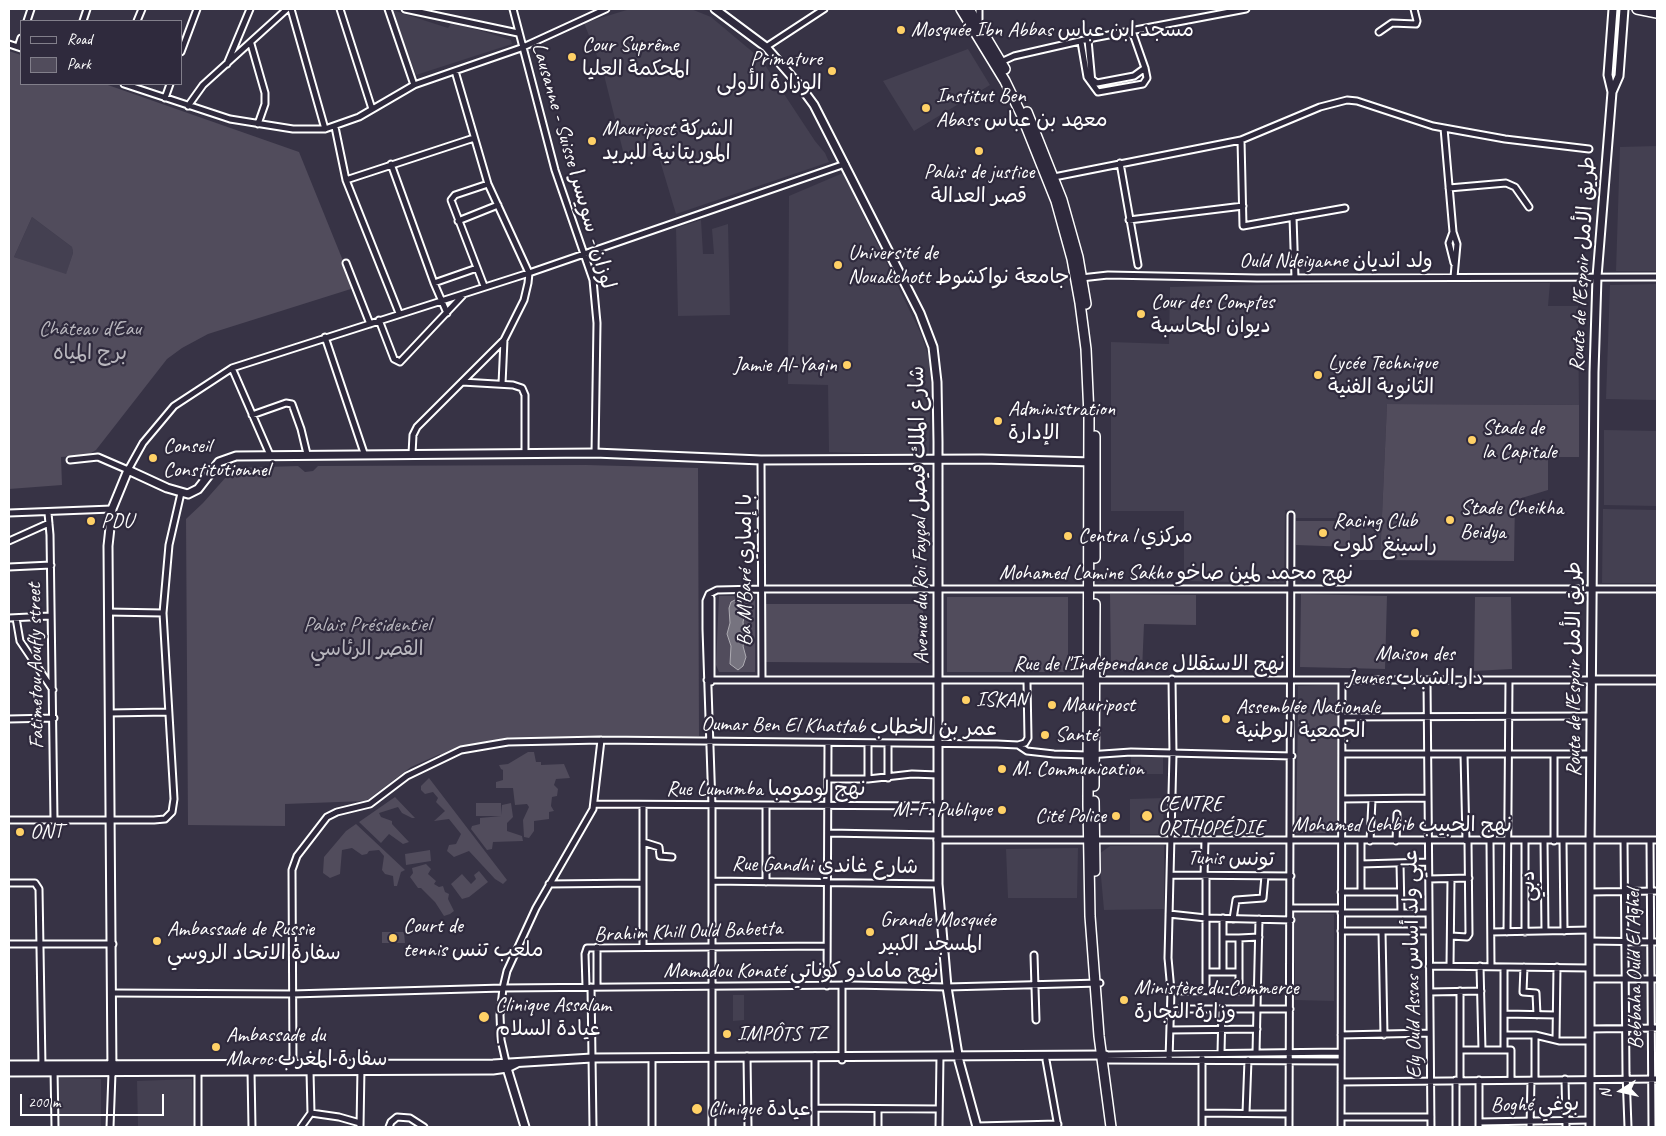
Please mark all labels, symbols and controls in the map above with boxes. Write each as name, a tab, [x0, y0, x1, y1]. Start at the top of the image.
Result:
place label: Mosquée Ibn Abbas مسجد ابن عباس	[911, 17, 1194, 43]
legend	[20, 20, 182, 85]
marker: Mosquée Ibn Abbas مسجد ابن عباس	[895, 24, 907, 36]
text: Road	[67, 30, 92, 49]
place label: Cour Suprême المحكمة العليا	[582, 32, 690, 82]
street label: Lausanne - Suisse لوزان - سويسرا	[526, 40, 620, 292]
place label: Primature الوزارة الأولى	[717, 46, 822, 96]
marker: Cour Suprême المحكمة العليا	[566, 51, 578, 63]
text: Park	[67, 55, 91, 74]
marker: Primature الوزارة الأولى	[826, 65, 838, 77]
place label: Institut Ben Abass معهد بن عباس	[936, 83, 1108, 133]
marker: Institut Ben Abass معهد بن عباس	[920, 102, 932, 114]
place label: Mauripost الشركة الموريتانية للبريد	[602, 116, 734, 166]
marker: Mauripost الشركة الموريتانية للبريد	[586, 135, 598, 147]
marker: Palais de justice قصر العدالة	[973, 145, 985, 157]
street label: Route de l’Espoir طريق الأمل	[1565, 156, 1601, 372]
place label: Palais de justice قصر العدالة	[924, 159, 1034, 209]
place label: Université de Nouakchott جامعة نواكشوط	[848, 240, 1070, 290]
street label: Ould Ndeiyanne ولد انديان	[1239, 248, 1433, 274]
marker: Université de Nouakchott جامعة نواكشوط	[832, 259, 844, 271]
place label: Cour des Comptes ديوان المحاسبة	[1151, 289, 1274, 339]
marker: Cour des Comptes ديوان المحاسبة	[1135, 308, 1147, 320]
park label: Château d'Eau برج المياه	[39, 316, 141, 366]
place label: Lycée Technique الثانوية الفنية	[1328, 350, 1437, 400]
place label: Jamie Al-Yaqin	[733, 352, 837, 378]
marker: Jamie Al-Yaqin	[841, 359, 853, 371]
street label: Avenue du Roi Fayçal شارع الملك فيصل	[905, 366, 935, 664]
marker: Lycée Technique الثانوية الفنية	[1312, 369, 1324, 381]
place label: Administration الإدارة	[1008, 396, 1115, 446]
marker: Administration الإدارة	[992, 415, 1004, 427]
place label: Stade de la Capitale	[1482, 415, 1557, 465]
place label: Conseil Constitutionnel	[163, 433, 270, 483]
marker: Stade de la Capitale	[1466, 434, 1478, 446]
marker: Conseil Constitutionnel	[147, 452, 159, 464]
street label: Ba M'Baré با إمباري	[732, 494, 758, 646]
place label: Stade Cheikha Beidya	[1460, 495, 1563, 545]
place label: PDU	[101, 508, 133, 534]
place label: Racing Club راسينغ كلوب	[1333, 508, 1437, 558]
marker: Stade Cheikha Beidya	[1444, 514, 1456, 526]
marker: PDU	[85, 515, 97, 527]
place label: Centra l مركزي	[1078, 523, 1193, 549]
marker: Racing Club راسينغ كلوب	[1317, 527, 1329, 539]
marker: Centra l مركزي	[1062, 530, 1074, 542]
street label: Mohamed Lamine Sakho نهج محمد لمين صاخو	[999, 560, 1353, 586]
street label: Route de l’Espoir طريق الأمل	[1561, 561, 1587, 777]
street label: Fatimetou Aoufly street	[22, 583, 50, 749]
park label: Palais Présidentiel القصر الرئاسي	[303, 612, 431, 662]
marker: Maison des Jeunes دار الشباب	[1409, 627, 1421, 639]
place label: Maison des Jeunes دار الشباب	[1347, 641, 1483, 691]
street label: Rue de l'Indépendance نهج الاستقلال	[1013, 651, 1285, 677]
place label: ISKAN	[976, 687, 1027, 713]
place label: Mauripost	[1062, 692, 1135, 718]
marker: ISKAN	[960, 694, 972, 706]
place label: Assemblée Nationale الجمعية الوطنية	[1236, 694, 1380, 744]
marker: Mauripost	[1046, 699, 1058, 711]
street label: Oumar Ben El Khattab عمر بن الخطاب	[701, 712, 997, 742]
marker: Assemblée Nationale الجمعية الوطنية	[1220, 713, 1232, 725]
place label: Santé	[1055, 722, 1097, 748]
marker: Santé	[1039, 729, 1051, 741]
place label: M. Communication	[1012, 756, 1144, 782]
marker: M. Communication	[996, 763, 1008, 775]
street label: Rue Lumumba نهج لومومبا	[666, 776, 866, 802]
place label: CENTRE ORTHOPÉDIE	[1158, 791, 1264, 841]
place label: M. F. Publique	[893, 797, 992, 823]
place label: Cité Police	[1035, 803, 1106, 829]
marker: M. F. Publique	[996, 804, 1008, 816]
marker: CENTRE ORTHOPÉDIE	[1140, 809, 1154, 823]
marker: Cité Police	[1110, 810, 1122, 822]
street label: Mohamed Lehbib نهج الحبيب	[1292, 812, 1512, 838]
place label: ONT	[30, 819, 63, 845]
marker: ONT	[14, 826, 26, 838]
street label: Tunis تونس	[1187, 846, 1275, 872]
street label: Ely Ould Assas علي ولد أساس	[1398, 849, 1428, 1079]
street label: Rue Gandhi شارع غاندي	[732, 852, 918, 880]
street label: دبي	[1515, 871, 1541, 901]
street label: Bebbaha Ould El Aghel	[1621, 888, 1649, 1050]
place label: Grande Mosquée المسجد الكبير	[880, 907, 995, 957]
place label: Court de tennis ملعب تنس	[403, 913, 543, 963]
place label: Ambassade de Russie سفارة الاتحاد الروسي	[167, 916, 341, 966]
street label: Brahim Khill Ould Babetta	[594, 916, 782, 948]
marker: Grande Mosquée المسجد الكبير	[864, 926, 876, 938]
marker: Court de tennis ملعب تنس	[387, 932, 399, 944]
marker: Ambassade de Russie سفارة الاتحاد الروسي	[151, 935, 163, 947]
street label: Mamadou Konaté نهج مامادو كوناتي	[664, 958, 938, 984]
place label: Ministère du Commerce وزارة التجارة	[1134, 975, 1299, 1025]
place label: Clinique Assalam عيادة السلام	[495, 992, 611, 1042]
marker: Ministère du Commerce وزارة التجارة	[1118, 994, 1130, 1006]
marker: Clinique Assalam عيادة السلام	[477, 1010, 491, 1024]
place label: IMPÔTS TZ	[737, 1021, 827, 1047]
place label: Ambassade du Maroc سفارة المغرب	[226, 1022, 388, 1072]
marker: IMPÔTS TZ	[721, 1028, 733, 1040]
marker: Ambassade du Maroc سفارة المغرب	[210, 1041, 222, 1053]
north arrow	[1596, 1066, 1646, 1116]
scale bar	[22, 1084, 166, 1116]
text: N	[1597, 1088, 1615, 1099]
street label: Boghé بوغي	[1490, 1092, 1580, 1118]
text: 200 m	[28, 1093, 60, 1112]
place label: Clinique عيادة	[708, 1096, 811, 1122]
marker: Clinique عيادة	[690, 1102, 704, 1116]

